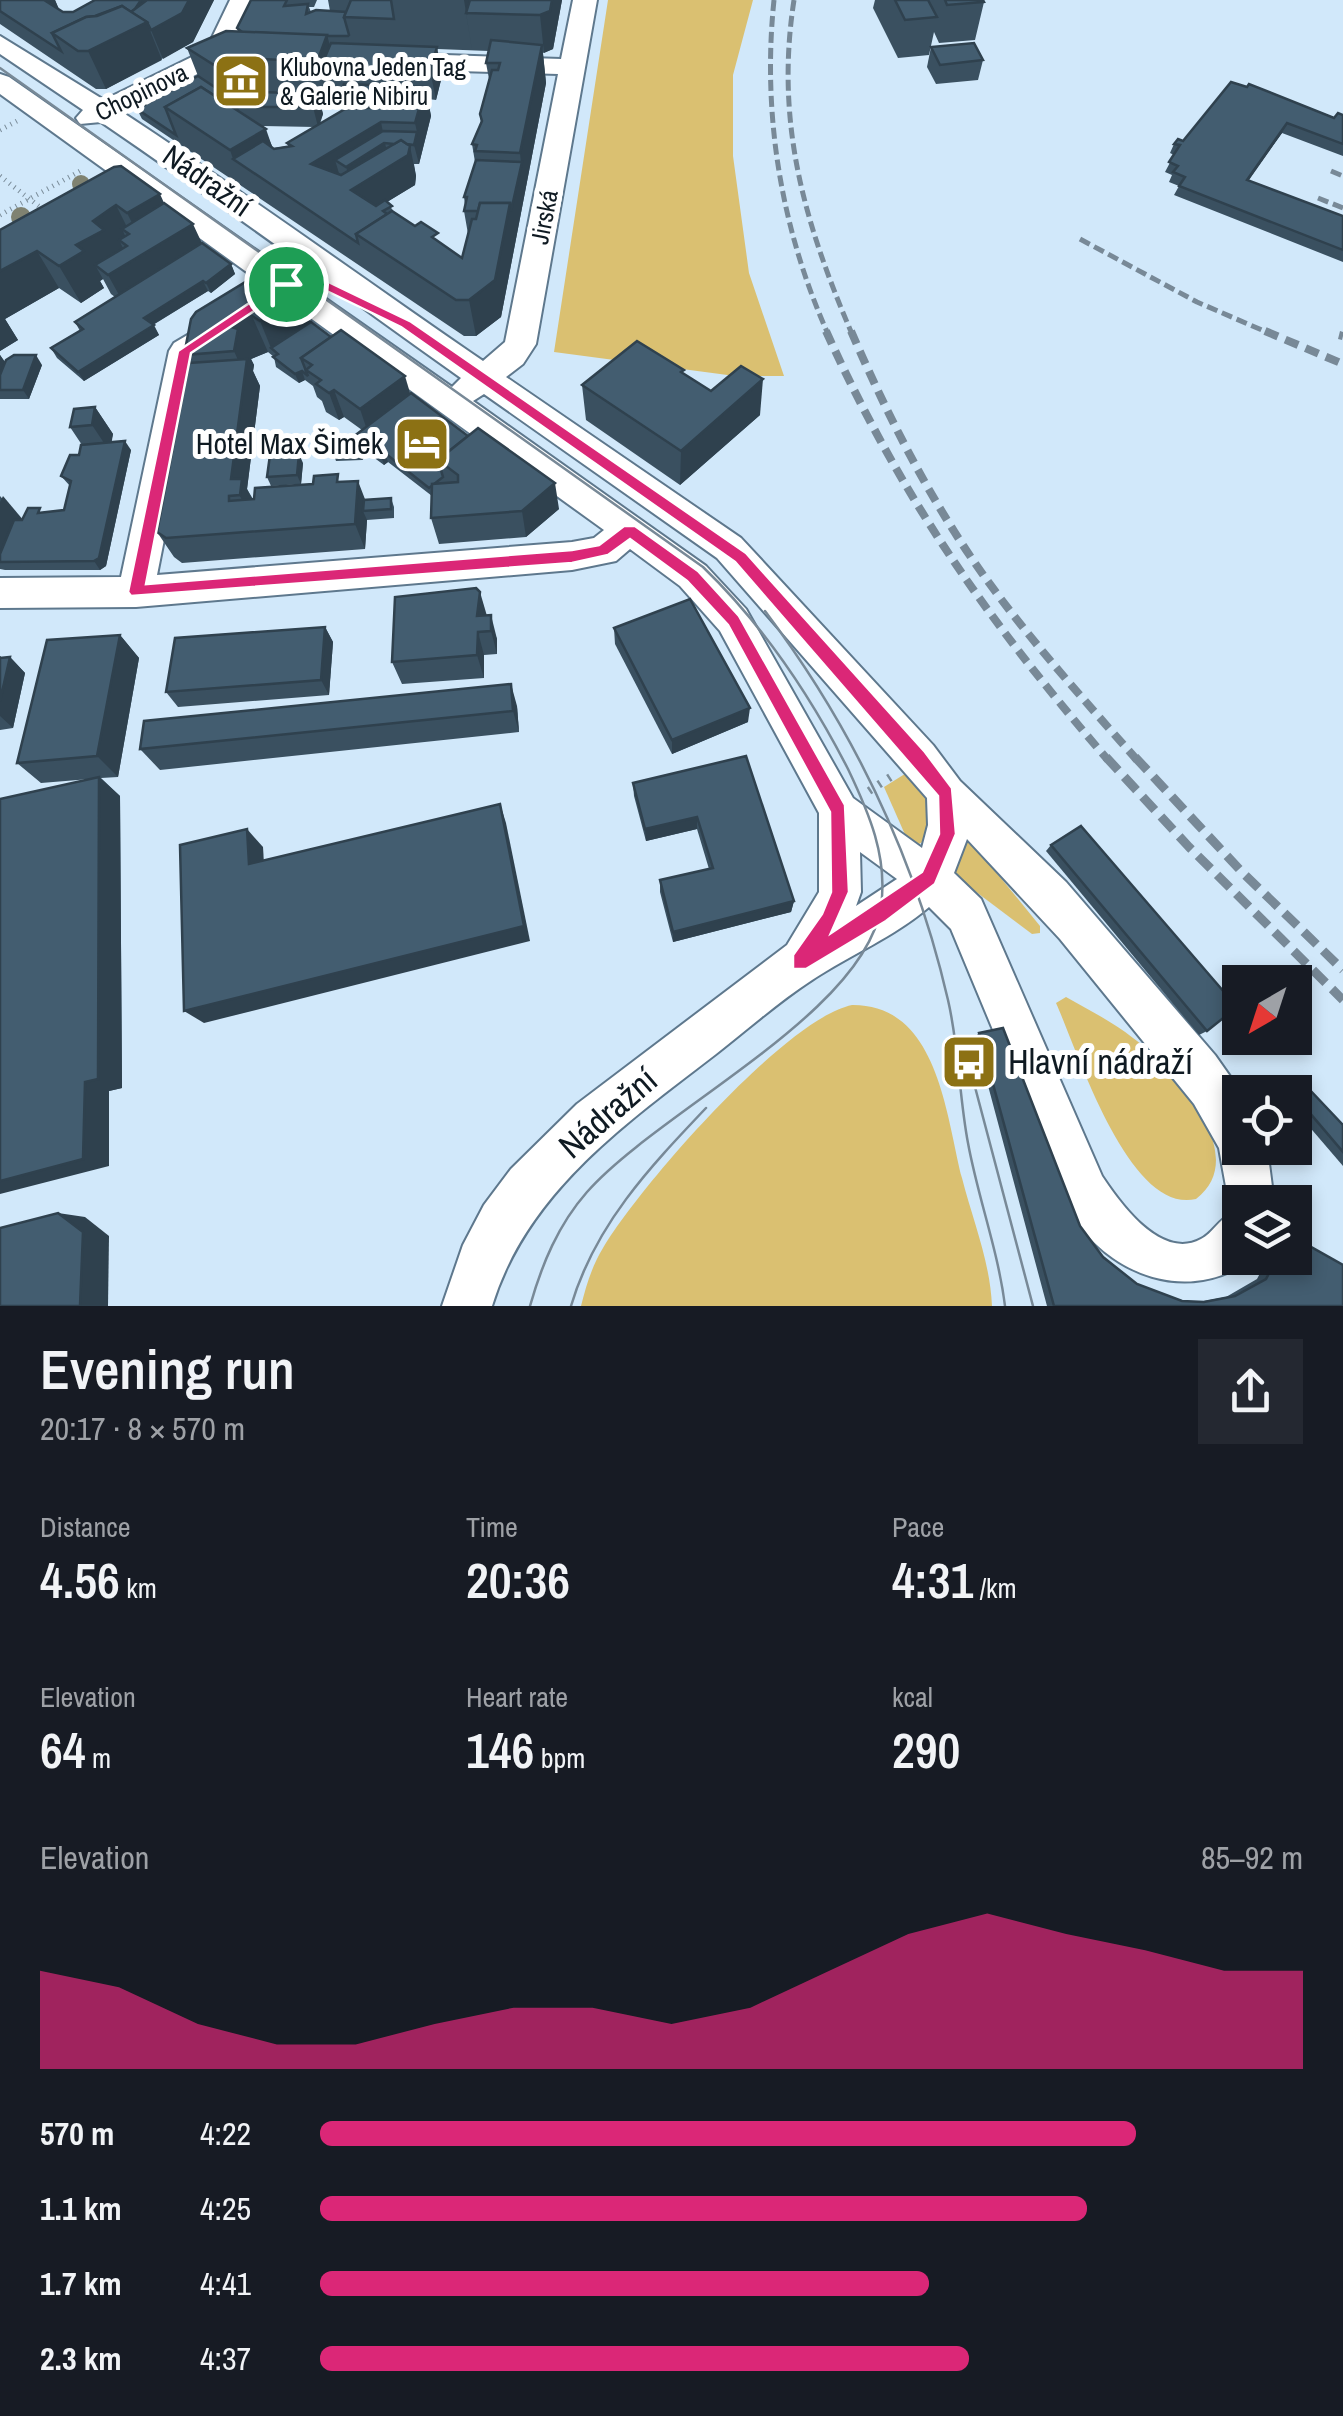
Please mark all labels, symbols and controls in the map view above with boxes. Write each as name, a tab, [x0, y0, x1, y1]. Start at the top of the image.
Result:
place label: Klubovna Jeden Tag & Galerie Nibiru	[280, 50, 466, 113]
museum icon: Klubovna Jeden Tag & Galerie Nibiru	[211, 51, 271, 111]
street label: Chopinova	[89, 55, 194, 129]
street label: Nádražní	[155, 135, 260, 225]
street label: Jirská	[522, 186, 566, 247]
pin	[244, 242, 329, 327]
icon: arrive	[259, 257, 314, 312]
hotel icon: Hotel Max Šimek	[392, 414, 452, 474]
place label: Hotel Max Šimek	[196, 423, 384, 463]
north arrow	[1222, 965, 1312, 1055]
map controls	[1222, 965, 1312, 1275]
bus stop icon: Hlavní nádraží	[939, 1032, 999, 1092]
place label: Hlavní nádraží	[1008, 1038, 1194, 1085]
street label: Nádražní	[548, 1056, 668, 1169]
button: locate	[1222, 1075, 1312, 1165]
button: layers	[1222, 1185, 1312, 1275]
text: Evening run	[40, 1332, 295, 1406]
button: share	[1198, 1339, 1303, 1444]
text: 20:17 · 8 × 570 m	[40, 1407, 245, 1450]
text: Distance	[40, 1508, 131, 1546]
text: Time	[466, 1508, 518, 1546]
text: Pace	[892, 1508, 944, 1546]
text: 4.56	[40, 1546, 120, 1614]
text: 20:36	[466, 1546, 570, 1614]
text: 4:31	[892, 1546, 973, 1614]
text: km	[120, 1569, 157, 1607]
text: /km	[973, 1569, 1017, 1607]
text: Elevation	[40, 1678, 136, 1716]
text: Heart rate	[466, 1678, 568, 1716]
text: kcal	[892, 1678, 933, 1716]
text: 64	[40, 1716, 86, 1784]
text: 146	[466, 1716, 534, 1784]
text: 290	[892, 1716, 960, 1784]
text: m	[86, 1739, 111, 1777]
text: bpm	[534, 1739, 585, 1777]
text: Elevation	[40, 1836, 149, 1879]
text: 85–92 m	[1201, 1836, 1303, 1879]
text: 570 m	[40, 2112, 114, 2155]
text: 4:22	[200, 2112, 251, 2155]
text: 1.1 km	[40, 2187, 122, 2230]
text: 4:25	[200, 2187, 251, 2230]
text: 1.7 km	[40, 2262, 122, 2305]
text: 4:41	[200, 2262, 251, 2305]
text: 2.3 km	[40, 2337, 122, 2380]
text: 4:37	[200, 2337, 251, 2380]

